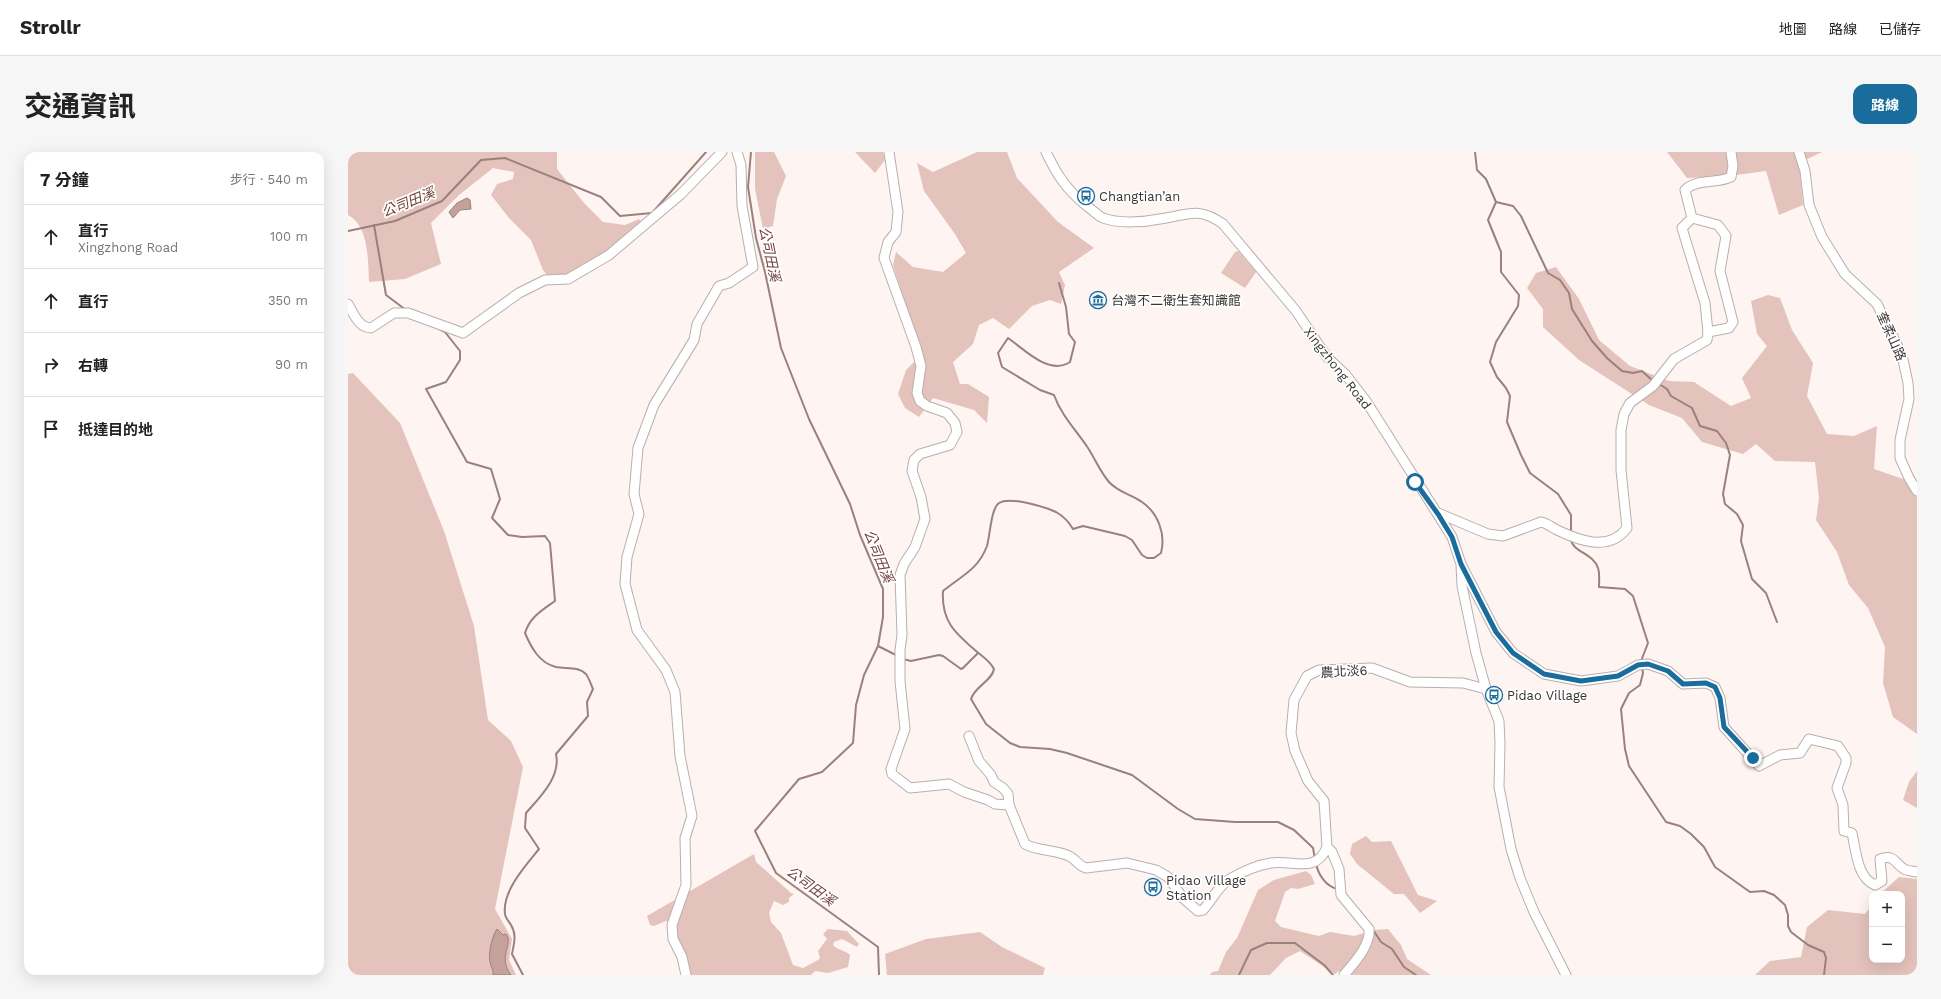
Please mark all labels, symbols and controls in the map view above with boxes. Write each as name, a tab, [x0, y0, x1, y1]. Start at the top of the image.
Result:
text: Strollr	[20, 16, 81, 39]
text: 地圖	[1779, 21, 1807, 37]
text: 路線	[1829, 21, 1857, 37]
text: 已儲存	[1879, 21, 1921, 37]
button: 路線	[1853, 84, 1917, 124]
text: 交通資訊	[24, 90, 136, 123]
text: 7 分鐘	[40, 170, 89, 190]
text: 步行 · 540 m	[230, 172, 308, 187]
water label: 公司田溪	[379, 183, 439, 220]
bus stop icon: Changtian’an	[1076, 186, 1096, 206]
place label: Changtian’an	[1099, 189, 1180, 204]
text: 直行	[78, 222, 108, 240]
water label: 公司田溪	[756, 225, 784, 285]
icon: ahead	[40, 226, 62, 248]
text: 100 m	[270, 229, 308, 244]
text: Xingzhong Road	[78, 240, 178, 255]
icon: ahead	[40, 290, 62, 312]
museum icon: 台灣不二衛生套知識館	[1088, 290, 1108, 310]
text: 直行	[78, 293, 108, 311]
text: 350 m	[268, 293, 308, 308]
place label: 台灣不二衛生套知識館	[1111, 293, 1241, 308]
street label: 奎柔山路	[1874, 309, 1909, 363]
street label: Xingzhong Road	[1301, 324, 1374, 412]
icon: right	[40, 354, 62, 376]
text: 右轉	[78, 357, 108, 375]
text: 90 m	[275, 357, 308, 372]
icon: arrive	[40, 418, 62, 440]
text: 抵達目的地	[78, 421, 153, 439]
route start	[1406, 473, 1424, 491]
water label: 公司田溪	[861, 527, 898, 587]
street label: 農北淡6	[1320, 663, 1368, 680]
bus stop icon: Pidao Village	[1484, 685, 1504, 705]
place label: Pidao Village	[1507, 688, 1587, 703]
route end	[1744, 749, 1762, 767]
water label: 公司田溪	[784, 863, 840, 910]
place label: Pidao Village Station	[1166, 873, 1246, 903]
bus stop icon: Pidao Village Station	[1143, 877, 1163, 897]
map controls	[1869, 891, 1905, 963]
button: +	[1869, 891, 1905, 927]
button: −	[1869, 927, 1905, 963]

